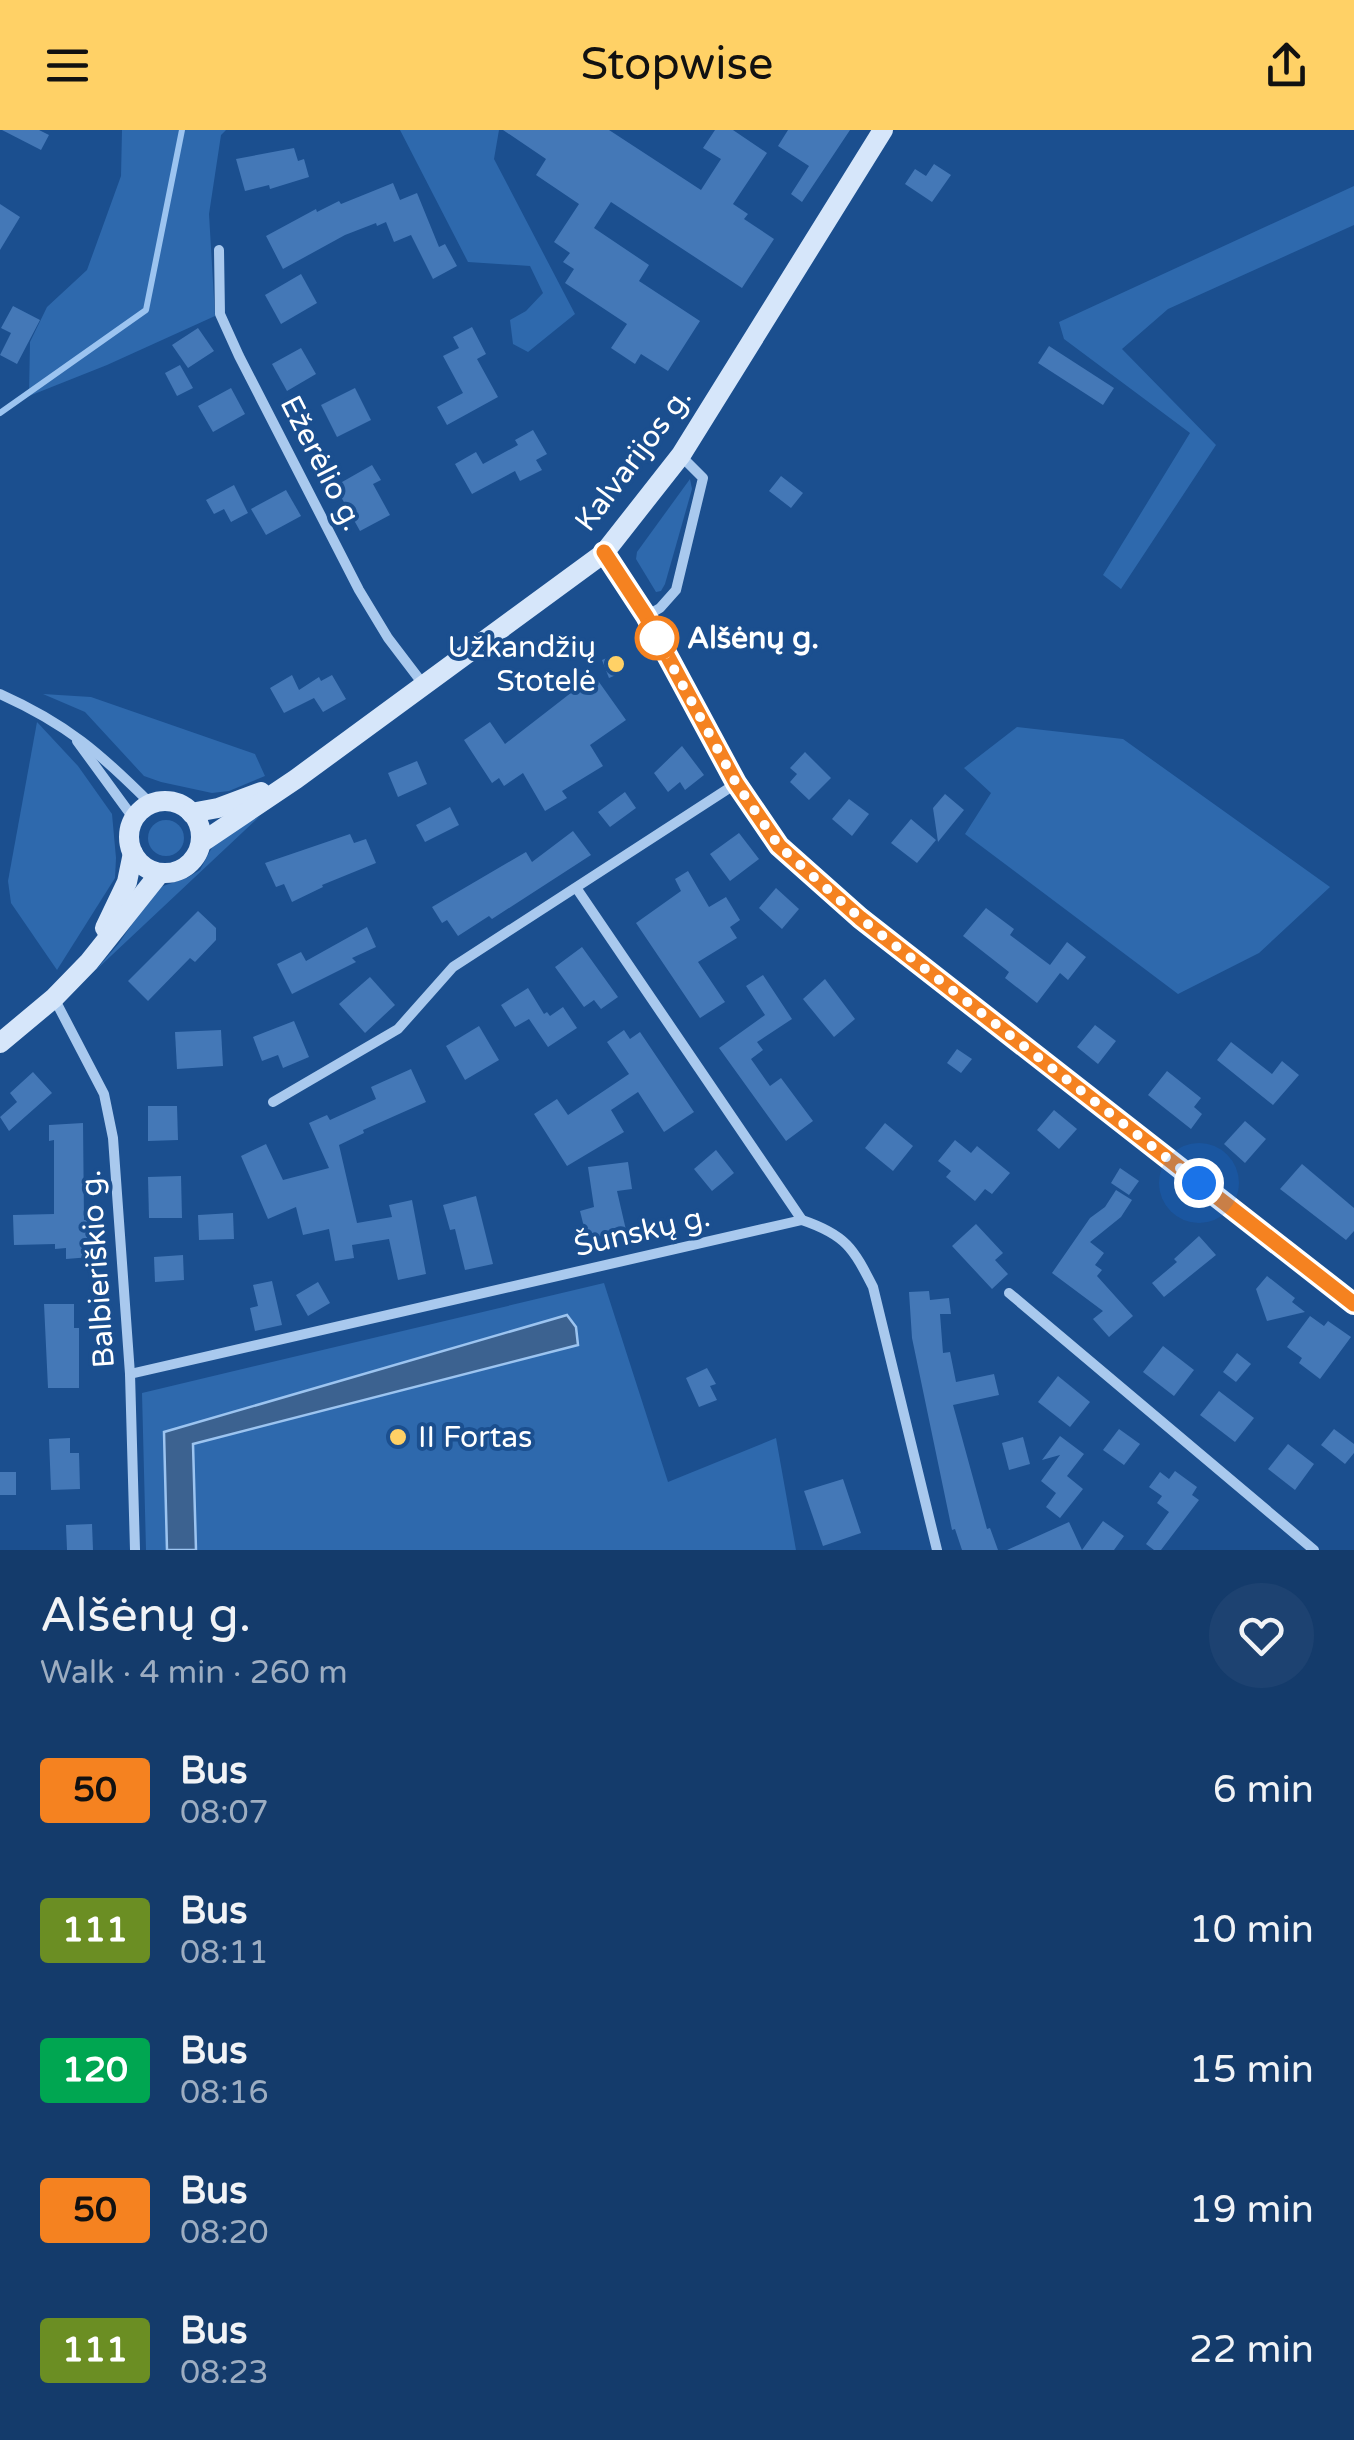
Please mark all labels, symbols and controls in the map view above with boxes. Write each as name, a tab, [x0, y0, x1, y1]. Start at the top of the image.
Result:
icon: menu	[40, 38, 95, 93]
text: Stopwise	[581, 38, 773, 92]
icon: share	[1259, 38, 1314, 93]
street label: Kalvarijos g.	[567, 380, 700, 539]
street label: Ežerėlio g.	[272, 389, 371, 537]
marker: Alšėnų g.	[636, 617, 678, 659]
place label: Alšėnų g.	[687, 620, 819, 657]
place label: Užkandžių Stotelė	[448, 629, 596, 700]
marker: Užkandžių Stotelė	[605, 653, 627, 675]
your location	[1174, 1158, 1224, 1208]
street label: Balbieriškio g.	[72, 1169, 123, 1369]
street label: Šunskų g.	[571, 1198, 714, 1265]
place label: II Fortas	[418, 1419, 532, 1456]
marker: II Fortas	[387, 1426, 409, 1448]
button: heart	[1209, 1583, 1314, 1688]
text: Alšėnų g.	[40, 1587, 251, 1645]
text: Walk · 4 min · 260 m	[40, 1654, 348, 1692]
text: Bus	[180, 1748, 247, 1794]
text: 6 min	[1213, 1767, 1314, 1813]
text: 50	[73, 1769, 117, 1811]
text: 08:07	[180, 1794, 269, 1832]
text: Bus	[180, 1888, 247, 1934]
text: 10 min	[1189, 1907, 1314, 1953]
text: 111	[62, 1909, 128, 1951]
text: 08:11	[180, 1934, 269, 1972]
text: Bus	[180, 2028, 247, 2074]
text: 15 min	[1189, 2047, 1314, 2093]
text: 120	[62, 2049, 128, 2091]
text: 08:16	[180, 2074, 269, 2112]
text: Bus	[180, 2168, 247, 2214]
text: 19 min	[1189, 2187, 1314, 2233]
text: 50	[73, 2189, 117, 2231]
text: 08:20	[180, 2214, 269, 2252]
text: Bus	[180, 2308, 247, 2354]
text: 22 min	[1189, 2327, 1314, 2373]
text: 111	[62, 2329, 128, 2371]
text: 08:23	[180, 2354, 269, 2392]

